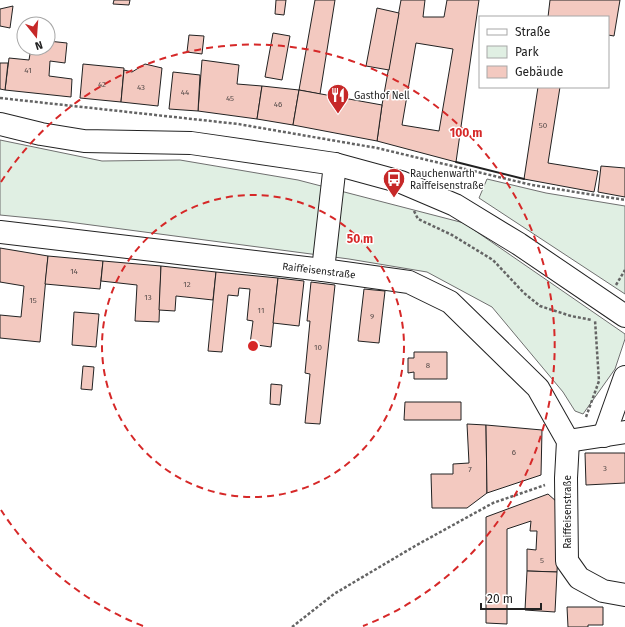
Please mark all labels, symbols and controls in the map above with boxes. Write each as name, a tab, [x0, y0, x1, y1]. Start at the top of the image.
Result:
north arrow	[16, 16, 56, 56]
legend	[479, 16, 609, 88]
text: Straße	[515, 25, 550, 39]
text: N	[33, 38, 44, 52]
text: Park	[515, 45, 539, 59]
text: Gebäude	[515, 65, 563, 79]
house number: 41	[24, 66, 32, 75]
house number: 42	[98, 80, 106, 89]
restaurant icon: Gasthof Nell	[325, 82, 351, 115]
house number: 43	[137, 83, 145, 92]
house number: 44	[181, 88, 190, 97]
place label: Gasthof Nell	[354, 90, 410, 102]
house number: 45	[226, 94, 234, 103]
house number: 46	[274, 100, 282, 109]
house number: 50	[539, 121, 548, 130]
text: 100 m	[450, 126, 482, 140]
bus stop icon: Rauchenwarth Raiffeisenstraße	[381, 166, 407, 199]
place label: Rauchenwarth Raiffeisenstraße	[410, 168, 484, 192]
text: 50 m	[347, 232, 373, 246]
street label: Raiffeisenstraße	[282, 261, 356, 281]
house number: 14	[70, 267, 79, 276]
house number: 12	[183, 280, 191, 289]
house number: 13	[144, 293, 152, 302]
house number: 15	[29, 296, 37, 305]
house number: 11	[258, 306, 264, 315]
house number: 9	[370, 312, 374, 321]
centre of rings	[246, 339, 260, 353]
house number: 10	[314, 343, 322, 352]
house number: 8	[426, 361, 431, 370]
house number: 6	[512, 448, 516, 457]
house number: 3	[603, 464, 607, 473]
house number: 7	[468, 465, 472, 474]
street label: Raiffeisenstraße	[562, 475, 574, 549]
house number: 5	[540, 556, 544, 565]
scale bar	[481, 585, 541, 611]
text: 20 m	[487, 592, 513, 606]

